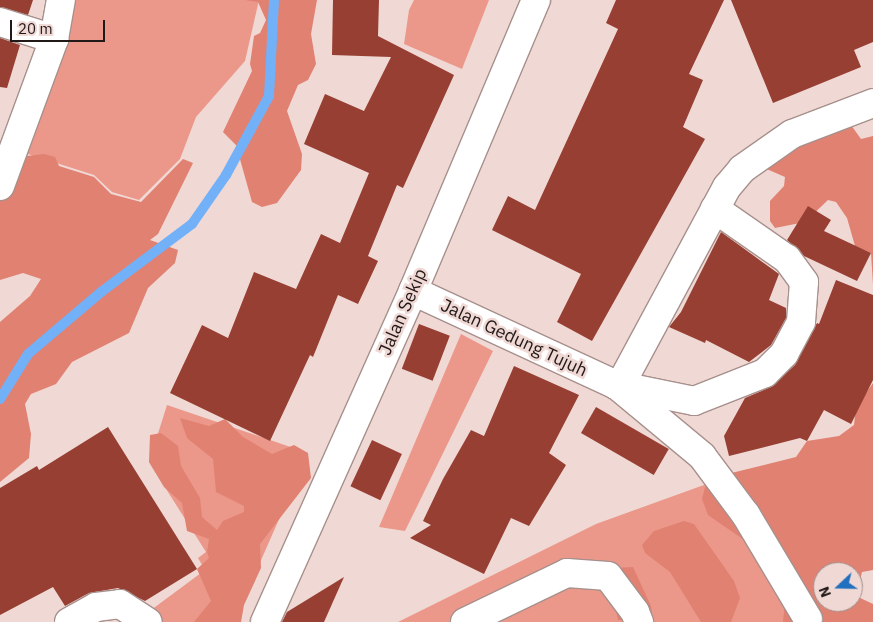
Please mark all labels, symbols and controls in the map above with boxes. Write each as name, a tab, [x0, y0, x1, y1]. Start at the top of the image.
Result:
scale bar	[12, 10, 108, 42]
text: 20 m	[18, 19, 53, 38]
street label: Jalan Sekip	[374, 265, 432, 359]
street label: Jalan Gedung Tujuh	[437, 295, 591, 381]
north arrow	[813, 562, 863, 612]
text: N	[815, 584, 835, 600]

